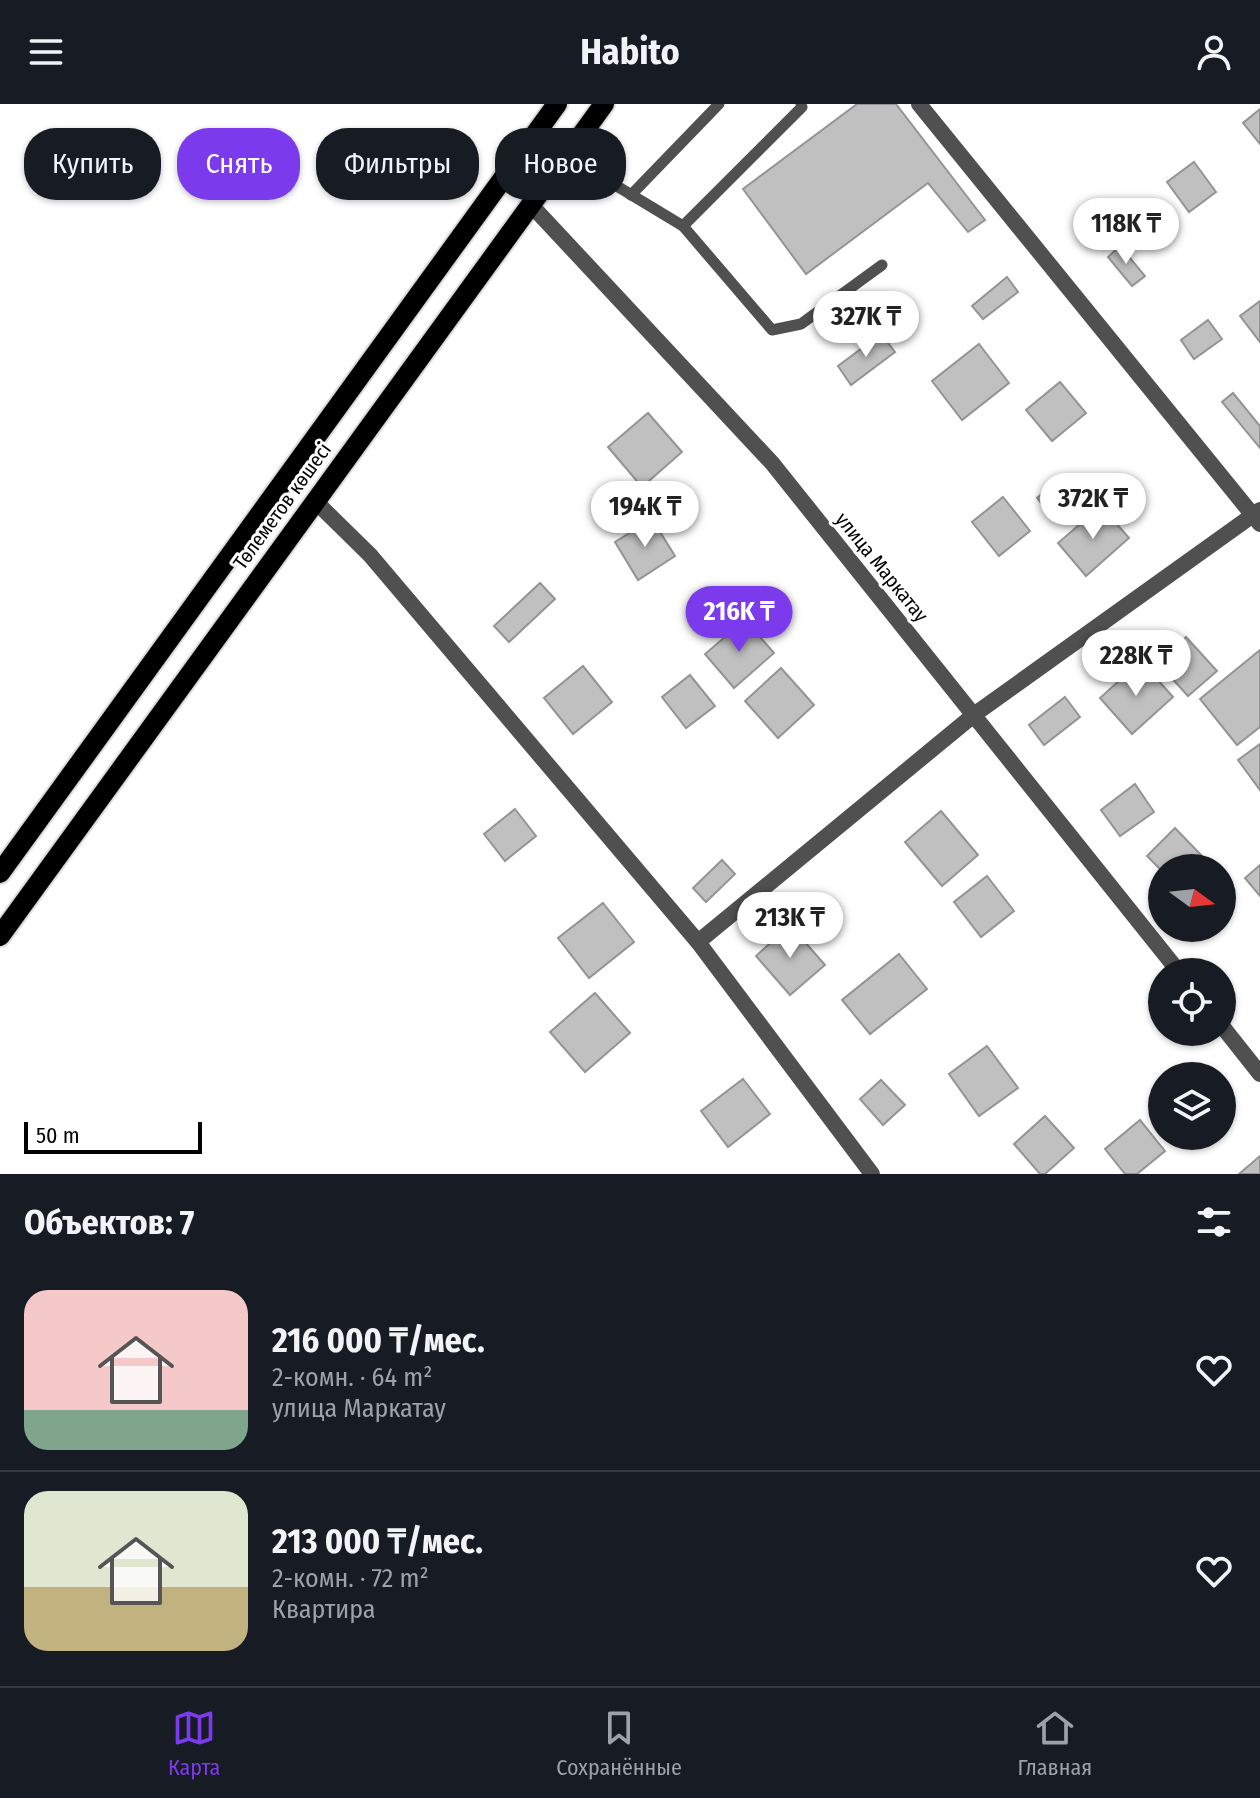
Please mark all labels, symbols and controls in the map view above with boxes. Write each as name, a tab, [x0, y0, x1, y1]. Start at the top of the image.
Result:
icon: menu	[24, 30, 68, 74]
text: Habito	[580, 30, 680, 74]
icon: person	[1192, 30, 1236, 74]
chip: Купить	[24, 128, 161, 200]
chip: Снять	[177, 128, 300, 200]
chip: Фильтры	[316, 128, 479, 200]
chip: Новое	[495, 128, 626, 200]
pin: 118K ₸	[1061, 198, 1191, 266]
text: 118K ₸	[1091, 208, 1161, 239]
pin: 327K ₸	[801, 291, 931, 359]
text: 327K ₸	[831, 301, 901, 332]
street label: Төлеметов көшесі	[228, 438, 336, 574]
pin: 372K ₸	[1028, 473, 1158, 541]
pin: 194K ₸	[580, 481, 710, 549]
text: 372K ₸	[1058, 483, 1128, 514]
text: 194K ₸	[609, 491, 681, 522]
street label: улица Маркатау	[831, 507, 933, 627]
pin: 216K ₸	[674, 586, 804, 654]
text: 216K ₸	[704, 596, 774, 627]
pin: 228K ₸	[1071, 630, 1201, 698]
text: 228K ₸	[1100, 640, 1172, 671]
north arrow	[1148, 854, 1236, 942]
map controls	[1148, 854, 1236, 1150]
pin: 213K ₸	[725, 892, 855, 960]
text: 213K ₸	[755, 902, 825, 933]
button: locate	[1148, 958, 1236, 1046]
button: layers	[1148, 1062, 1236, 1150]
scale bar	[24, 1118, 202, 1154]
text: 50 m	[36, 1122, 80, 1149]
icon: filters	[1192, 1200, 1236, 1244]
text: Объектов: 7	[24, 1202, 194, 1243]
text: 216 000 ₸/мес.	[272, 1320, 485, 1361]
icon: home	[88, 1322, 184, 1418]
icon: heart	[1192, 1348, 1236, 1392]
text: 2-комн. · 64 m²	[272, 1362, 432, 1393]
text: улица Маркатау	[272, 1393, 446, 1424]
text: 213 000 ₸/мес.	[272, 1521, 483, 1562]
icon: home	[88, 1523, 184, 1619]
icon: heart	[1192, 1549, 1236, 1593]
text: 2-комн. · 72 m²	[272, 1563, 429, 1594]
text: Квартира	[272, 1594, 376, 1625]
tab: Карта	[168, 1706, 220, 1781]
tab: Сохранённые	[556, 1706, 682, 1781]
tab: Главная	[1018, 1706, 1092, 1781]

